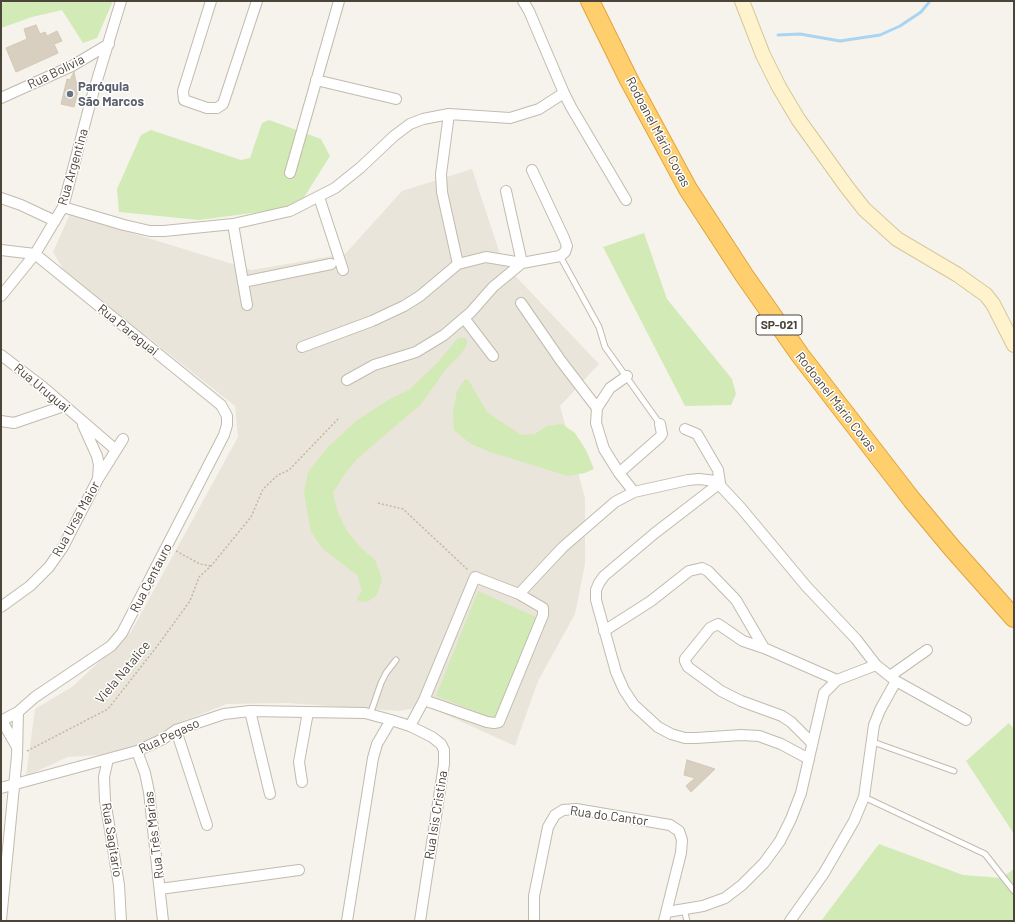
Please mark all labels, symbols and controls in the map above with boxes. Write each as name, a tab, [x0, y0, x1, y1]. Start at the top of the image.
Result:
street label: Rua Bolívia	[25, 52, 87, 92]
street label: Rodoanel Mário Covas	[622, 74, 694, 190]
place label: Paróquia São Marcos	[78, 79, 144, 110]
marker: Paróquia São Marcos	[65, 89, 75, 99]
street label: Rua Argentina	[55, 127, 91, 207]
street label: Rua Paraguai	[94, 301, 162, 359]
road number: SP-021	[756, 315, 802, 335]
street label: Rodoanel Mário Covas	[792, 349, 880, 455]
street label: Rua Uruguai	[11, 360, 73, 416]
street label: Rua Ursa Maior	[49, 479, 103, 559]
street label: Rua Centauro	[127, 541, 175, 615]
street label: Viela Natalice	[92, 638, 154, 706]
street label: Rua Pegaso	[136, 715, 202, 757]
street label: Rua Isis Cristina	[421, 769, 451, 861]
street label: Rua Três Marias	[141, 790, 167, 880]
street label: Rua Sagitario	[98, 802, 126, 878]
street label: Rua do Cantor	[569, 803, 649, 829]

